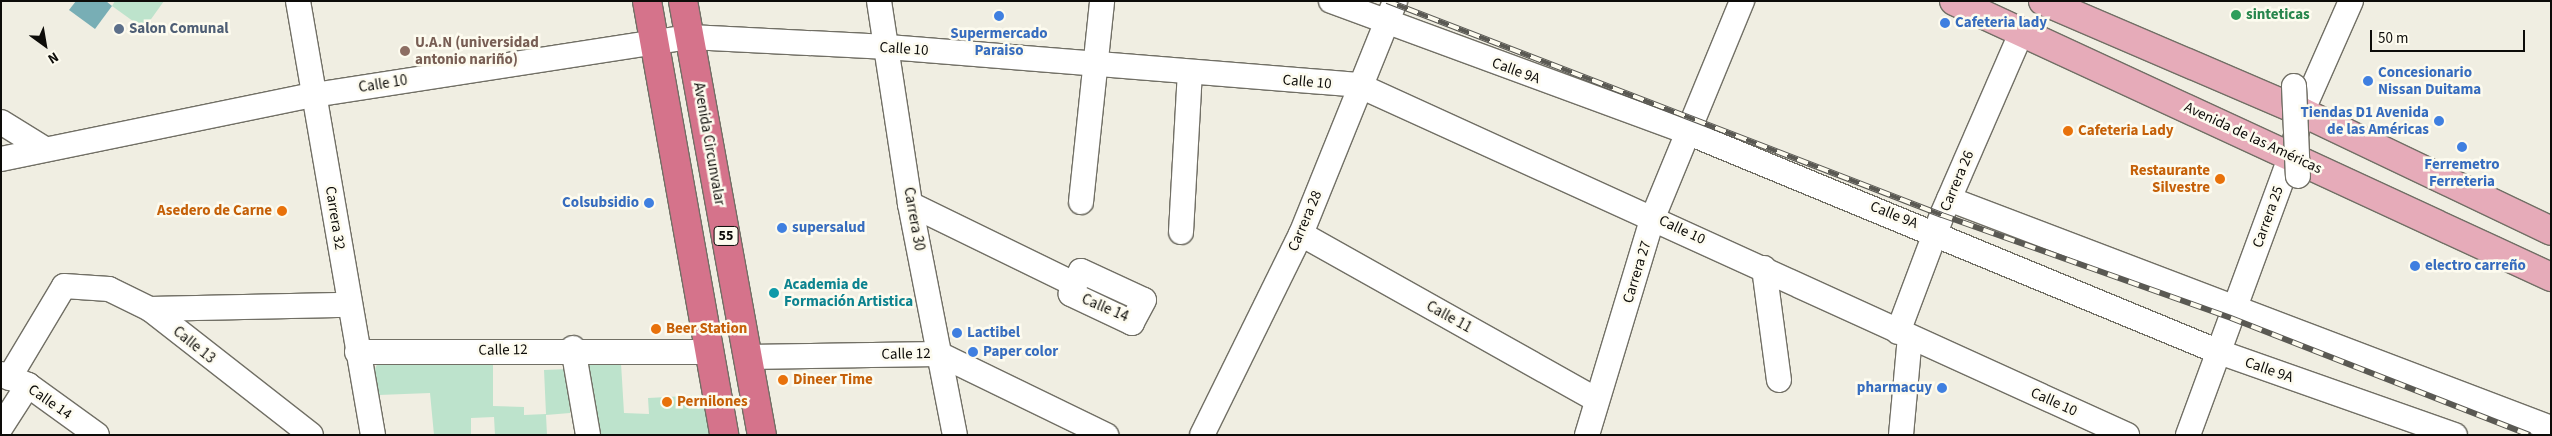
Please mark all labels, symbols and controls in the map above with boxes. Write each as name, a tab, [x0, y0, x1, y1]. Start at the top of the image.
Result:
place label: sinteticas	[2246, 6, 2310, 24]
marker: sinteticas	[2230, 9, 2242, 21]
marker: Supermercado Paraiso	[993, 10, 1005, 22]
place label: Cafeteria lady	[1955, 14, 2047, 32]
marker: Cafeteria lady	[1939, 17, 1951, 29]
north arrow	[20, 20, 70, 70]
place label: Salon Comunal	[129, 20, 229, 38]
scale bar	[2372, 20, 2527, 52]
marker: Salon Comunal	[113, 23, 125, 35]
place label: Supermercado Paraiso	[950, 24, 1048, 59]
text: 50 m	[2378, 28, 2408, 49]
place label: U.A.N (universidad antonio nariño)	[415, 33, 539, 68]
street label: Calle 10	[879, 38, 929, 60]
marker: U.A.N (universidad antonio nariño)	[399, 45, 411, 57]
text: N	[44, 47, 62, 69]
street label: Calle 9A	[1490, 54, 1542, 88]
place label: Concesionario Nissan Duitama	[2378, 63, 2481, 98]
street label: Calle 10	[357, 71, 409, 97]
street label: Calle 10	[1282, 71, 1332, 93]
marker: Concesionario Nissan Duitama	[2362, 75, 2374, 87]
street label: Avenida Circunvalar	[689, 81, 729, 207]
street label: Avenida de las Américas	[2181, 98, 2325, 178]
place label: Tiendas D1 Avenida de las Américas	[2301, 103, 2429, 138]
marker: Tiendas D1 Avenida de las Américas	[2433, 115, 2445, 127]
place label: Cafeteria Lady	[2078, 122, 2174, 140]
marker: Cafeteria Lady	[2062, 125, 2074, 137]
marker: Ferremetro Ferreteria	[2456, 141, 2468, 153]
street label: Carrera 26	[1936, 148, 1978, 214]
place label: Ferremetro Ferreteria	[2424, 155, 2500, 190]
place label: Restaurante Silvestre	[2130, 161, 2210, 196]
marker: Restaurante Silvestre	[2214, 173, 2226, 185]
street label: Carrera 25	[2249, 184, 2287, 250]
street label: Carrera 32	[321, 185, 349, 251]
street label: Carrera 30	[900, 186, 928, 252]
street label: Carrera 28	[1284, 188, 1326, 254]
place label: Colsubsidio	[562, 194, 639, 212]
marker: Colsubsidio	[643, 197, 655, 209]
street label: Calle 9A	[1868, 197, 1920, 233]
place label: Asedero de Carne	[157, 202, 272, 220]
marker: Asedero de Carne	[276, 205, 288, 217]
street label: Calle 10	[1656, 211, 1708, 249]
place label: supersalud	[792, 219, 865, 237]
marker: supersalud	[776, 222, 788, 234]
road number: 55	[714, 225, 738, 248]
street label: Carrera 27	[1619, 239, 1655, 305]
place label: electro carreño	[2425, 257, 2526, 275]
marker: electro carreño	[2409, 260, 2421, 272]
place label: Academia de Formación Artistica	[784, 275, 913, 310]
marker: Academia de Formación Artistica	[768, 287, 780, 299]
street label: Calle 14	[1079, 290, 1131, 326]
street label: Calle 11	[1423, 297, 1475, 337]
place label: Beer Station	[666, 320, 747, 338]
street label: Calle 13	[169, 323, 219, 367]
marker: Beer Station	[650, 323, 662, 335]
place label: Lactibel	[967, 324, 1020, 342]
marker: Lactibel	[951, 327, 963, 339]
street label: Calle 12	[478, 341, 528, 359]
place label: Paper color	[983, 343, 1058, 361]
street label: Calle 12	[881, 345, 931, 363]
marker: Paper color	[967, 346, 979, 358]
street label: Calle 9A	[2243, 353, 2295, 387]
place label: Dineer Time	[793, 371, 873, 389]
marker: Dineer Time	[777, 374, 789, 386]
place label: pharmacuy	[1857, 379, 1932, 397]
street label: Calle 14	[25, 381, 75, 423]
marker: pharmacuy	[1936, 382, 1948, 394]
street label: Calle 10	[2028, 384, 2080, 420]
place label: Pernilones	[677, 393, 748, 411]
marker: Pernilones	[661, 396, 673, 408]

